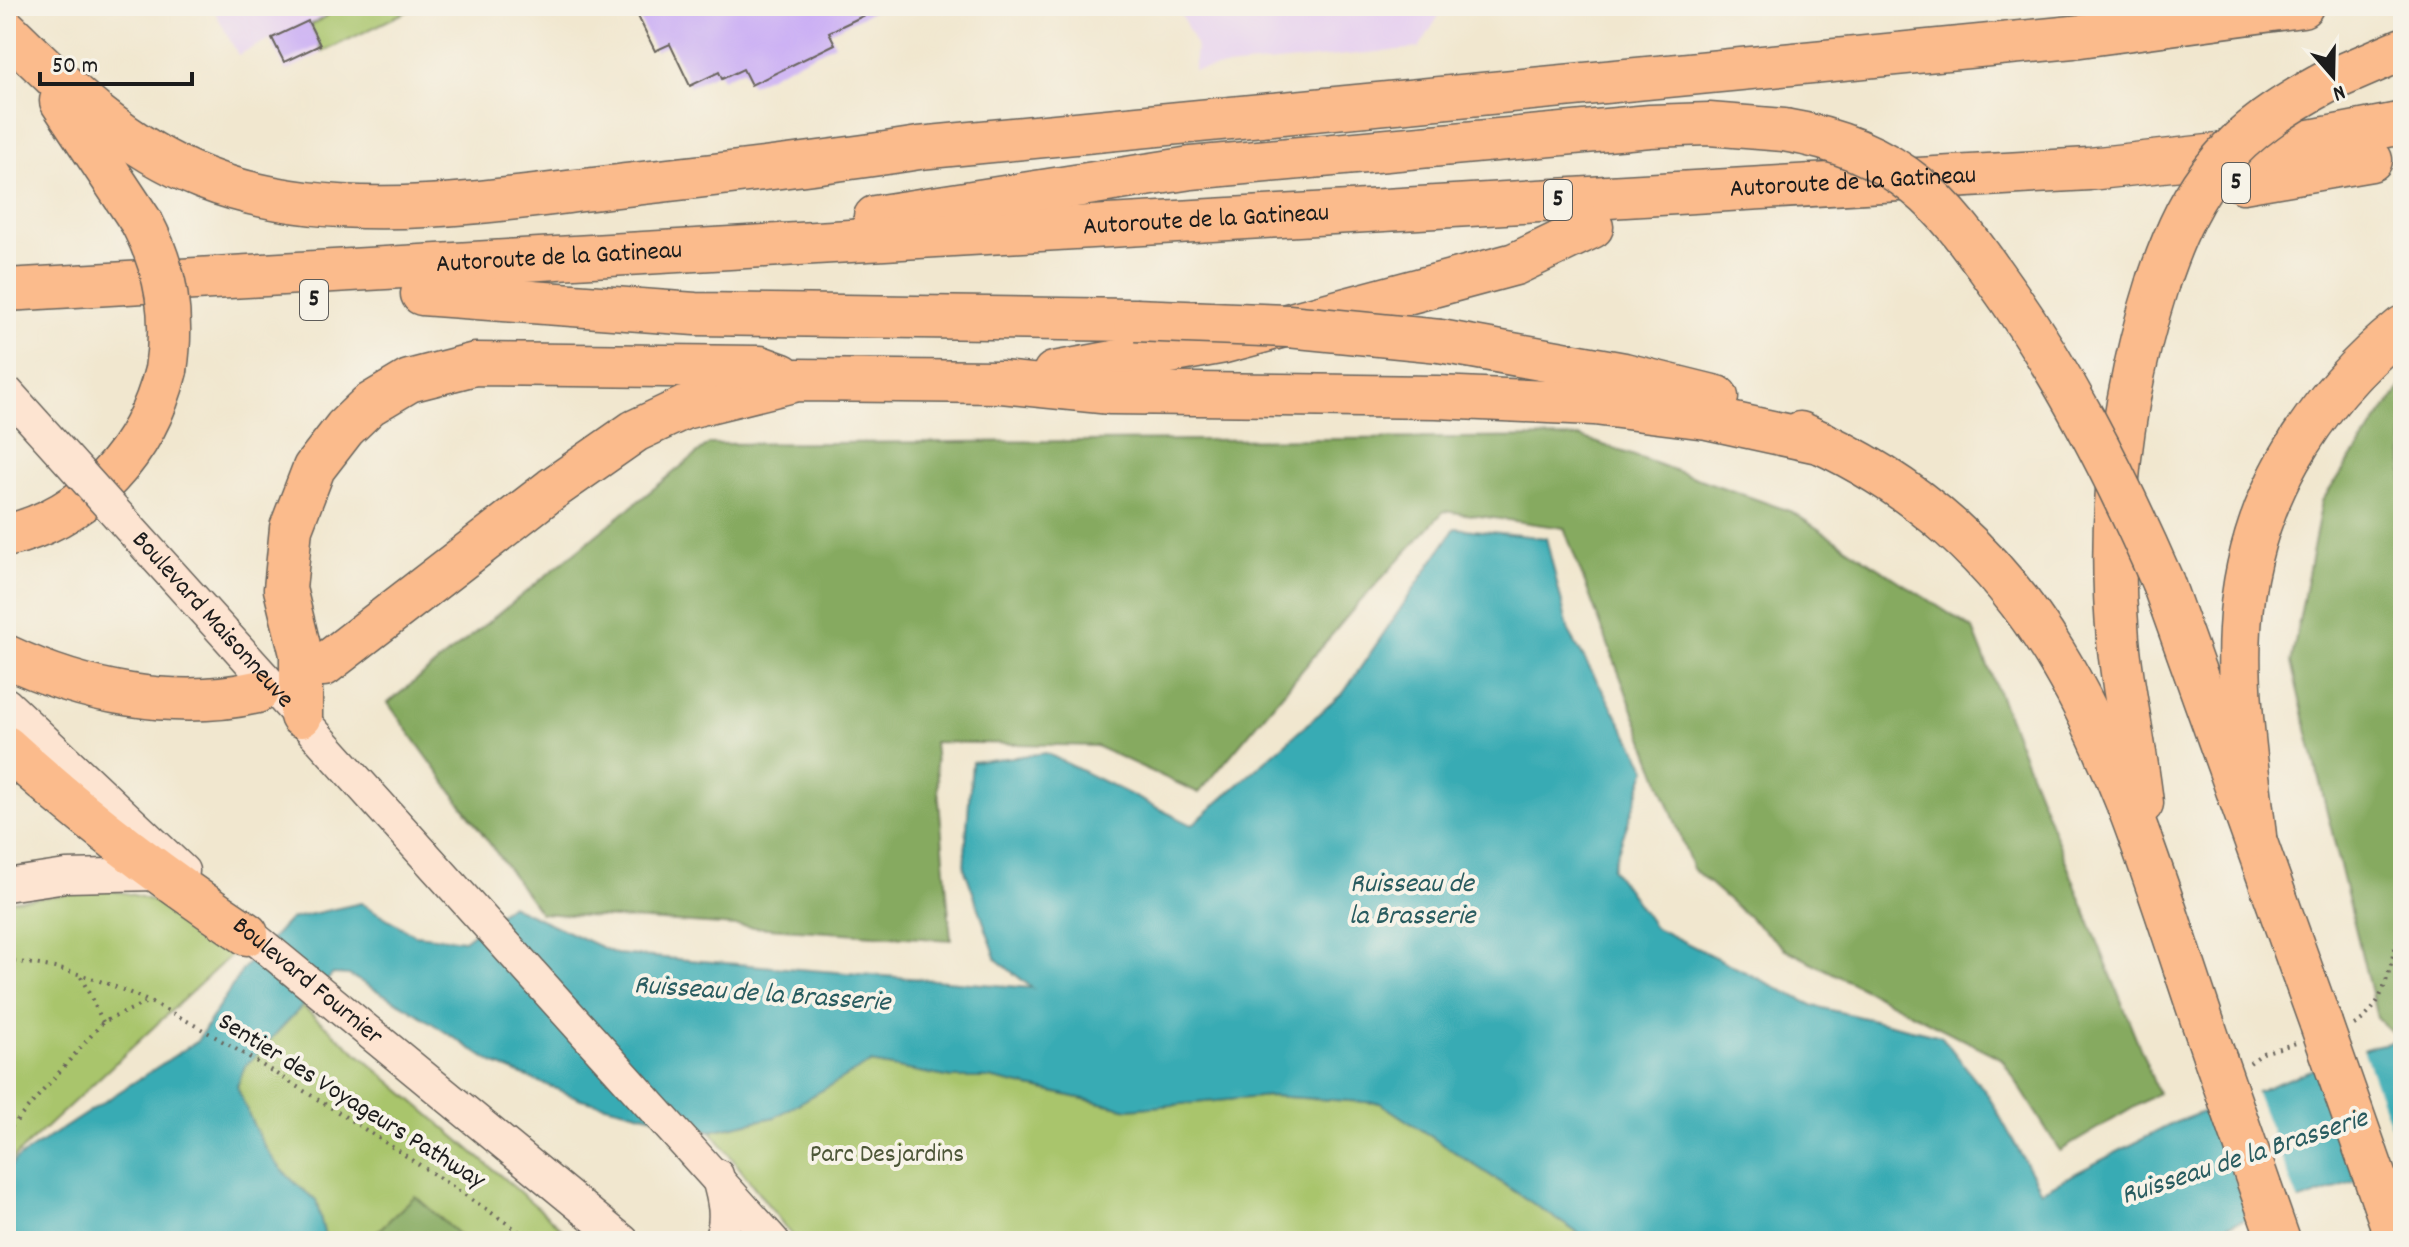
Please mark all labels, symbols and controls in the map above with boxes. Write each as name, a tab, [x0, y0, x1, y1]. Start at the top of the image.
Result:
scale bar	[40, 36, 192, 86]
north arrow	[2293, 36, 2373, 116]
text: 50 m	[52, 50, 98, 84]
text: N	[2328, 75, 2349, 108]
street label: Autoroute de la Gatineau	[1729, 157, 1977, 208]
road number: 5	[2222, 163, 2250, 203]
road number: 5	[1544, 180, 1572, 220]
street label: Autoroute de la Gatineau	[1082, 195, 1330, 246]
street label: Autoroute de la Gatineau	[435, 232, 683, 283]
road number: 5	[300, 280, 328, 320]
street label: Boulevard Maisonneuve	[123, 523, 302, 717]
water label: Ruisseau de la Brasserie	[1349, 866, 1477, 938]
street label: Boulevard Fournier	[224, 908, 391, 1055]
water label: Ruisseau de la Brasserie	[632, 967, 893, 1025]
street label: Sentier des Voyageurs Pathway	[210, 1004, 492, 1200]
water label: Ruisseau de la Brasserie	[2117, 1100, 2375, 1218]
park label: Parc Desjardins	[810, 1137, 964, 1174]

